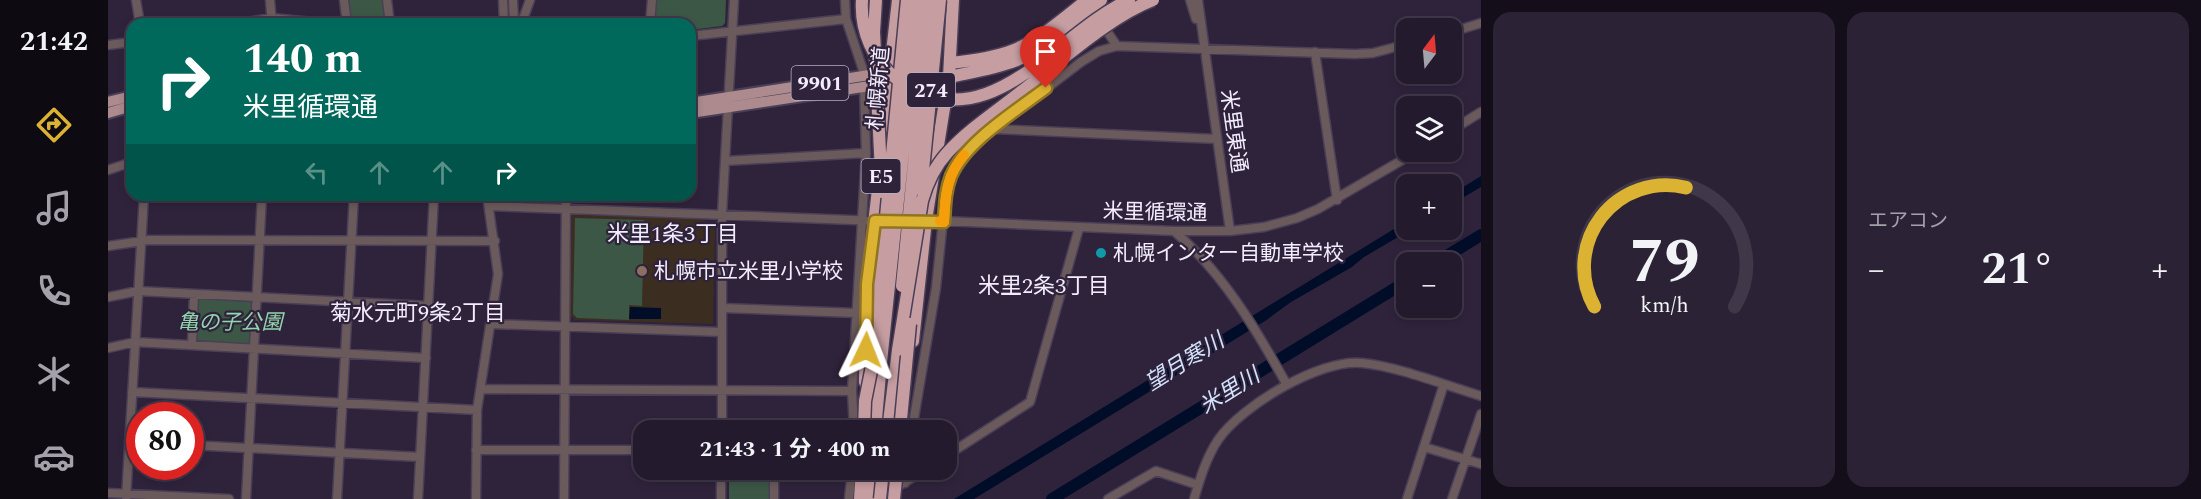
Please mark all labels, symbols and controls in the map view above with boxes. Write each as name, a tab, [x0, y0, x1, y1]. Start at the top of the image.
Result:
north arrow	[1396, 18, 1462, 84]
map controls	[1396, 18, 1462, 318]
text: 21:42	[20, 21, 88, 63]
pin	[1020, 26, 1071, 88]
text: 140 m	[243, 28, 362, 91]
icon: arrive	[1029, 35, 1062, 68]
icon: right	[144, 42, 222, 120]
street label: 札幌新道	[859, 45, 899, 131]
road number: 9901	[792, 66, 848, 100]
road number: 274	[907, 73, 955, 107]
text: 米里循環通	[243, 87, 378, 129]
street label: 米里東通	[1211, 87, 1255, 175]
button: layers	[1396, 96, 1462, 162]
icon: directions	[33, 104, 75, 146]
icon: left	[300, 156, 333, 189]
icon: ahead	[363, 156, 396, 189]
icon: ahead	[426, 156, 459, 189]
icon: right	[489, 156, 522, 189]
road number: E5	[862, 159, 900, 193]
button: +	[1396, 174, 1462, 240]
icon: music	[33, 187, 75, 229]
street label: 米里循環通	[1102, 196, 1208, 230]
text: エアコン	[1868, 206, 1948, 236]
text: 79	[1629, 215, 1699, 310]
district label: 米里1条3丁目	[607, 218, 739, 251]
text: 21°	[1982, 235, 2055, 304]
place label: 札幌インター自動車学校	[1113, 238, 1344, 270]
text: −	[1868, 245, 1885, 295]
text: +	[2152, 245, 2168, 295]
marker: 札幌インター自動車学校	[1094, 246, 1108, 260]
button: −	[1396, 252, 1462, 318]
place label: 札幌市立米里小学校	[654, 256, 843, 288]
marker: 札幌市立米里小学校	[635, 264, 649, 278]
icon: phone	[33, 270, 75, 312]
district label: 米里2条3丁目	[978, 270, 1110, 303]
text: km/h	[1640, 289, 1688, 322]
district label: 菊水元町9条2丁目	[330, 297, 506, 330]
park label: 亀の子公園	[178, 307, 285, 339]
position arrow	[834, 318, 898, 382]
water label: 望月寒川	[1139, 324, 1233, 400]
icon: climate	[33, 353, 75, 395]
water label: 米里川	[1193, 359, 1268, 423]
speed limit sign: 80	[126, 402, 204, 480]
text: 21:43 · 1 分 · 400 m	[700, 433, 890, 466]
icon: car	[33, 436, 75, 478]

